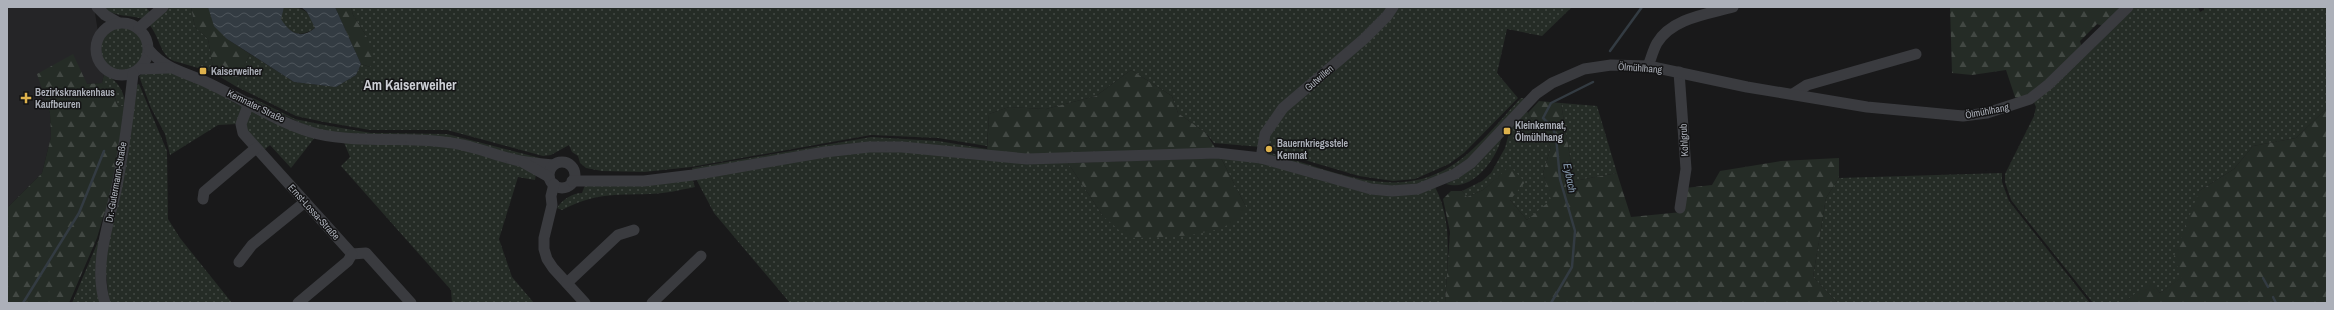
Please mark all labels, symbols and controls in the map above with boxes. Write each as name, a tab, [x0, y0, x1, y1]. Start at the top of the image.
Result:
street label: Ölmühlhang	[1617, 60, 1663, 76]
street label: Gutwillen	[1302, 62, 1336, 94]
place label: Kaiserweiher	[211, 65, 263, 78]
marker: Kaiserweiher	[198, 66, 208, 76]
district label: Am Kaiserweiher	[363, 76, 457, 94]
place label: Bezirkskrankenhaus Kaufbeuren	[35, 86, 115, 111]
street label: Kemnater Straße	[225, 86, 287, 126]
marker: Bezirkskrankenhaus Kaufbeuren	[20, 92, 32, 104]
street label: Ölmühlhang	[1964, 100, 2010, 122]
place label: Kleinkemnat, Ölmühlhang	[1515, 119, 1566, 144]
street label: Kohlgrub	[1677, 123, 1691, 157]
marker: Kleinkemnat, Ölmühlhang	[1502, 126, 1512, 136]
place label: Bauernkriegsstele Kemnat	[1277, 137, 1349, 162]
street label: Dr.-Gutermann-Straße	[103, 140, 130, 223]
marker: Bauernkriegsstele Kemnat	[1264, 144, 1274, 154]
water label: Eybach	[1560, 162, 1580, 194]
street label: Ernst-Lossa-Straße	[285, 181, 343, 243]

